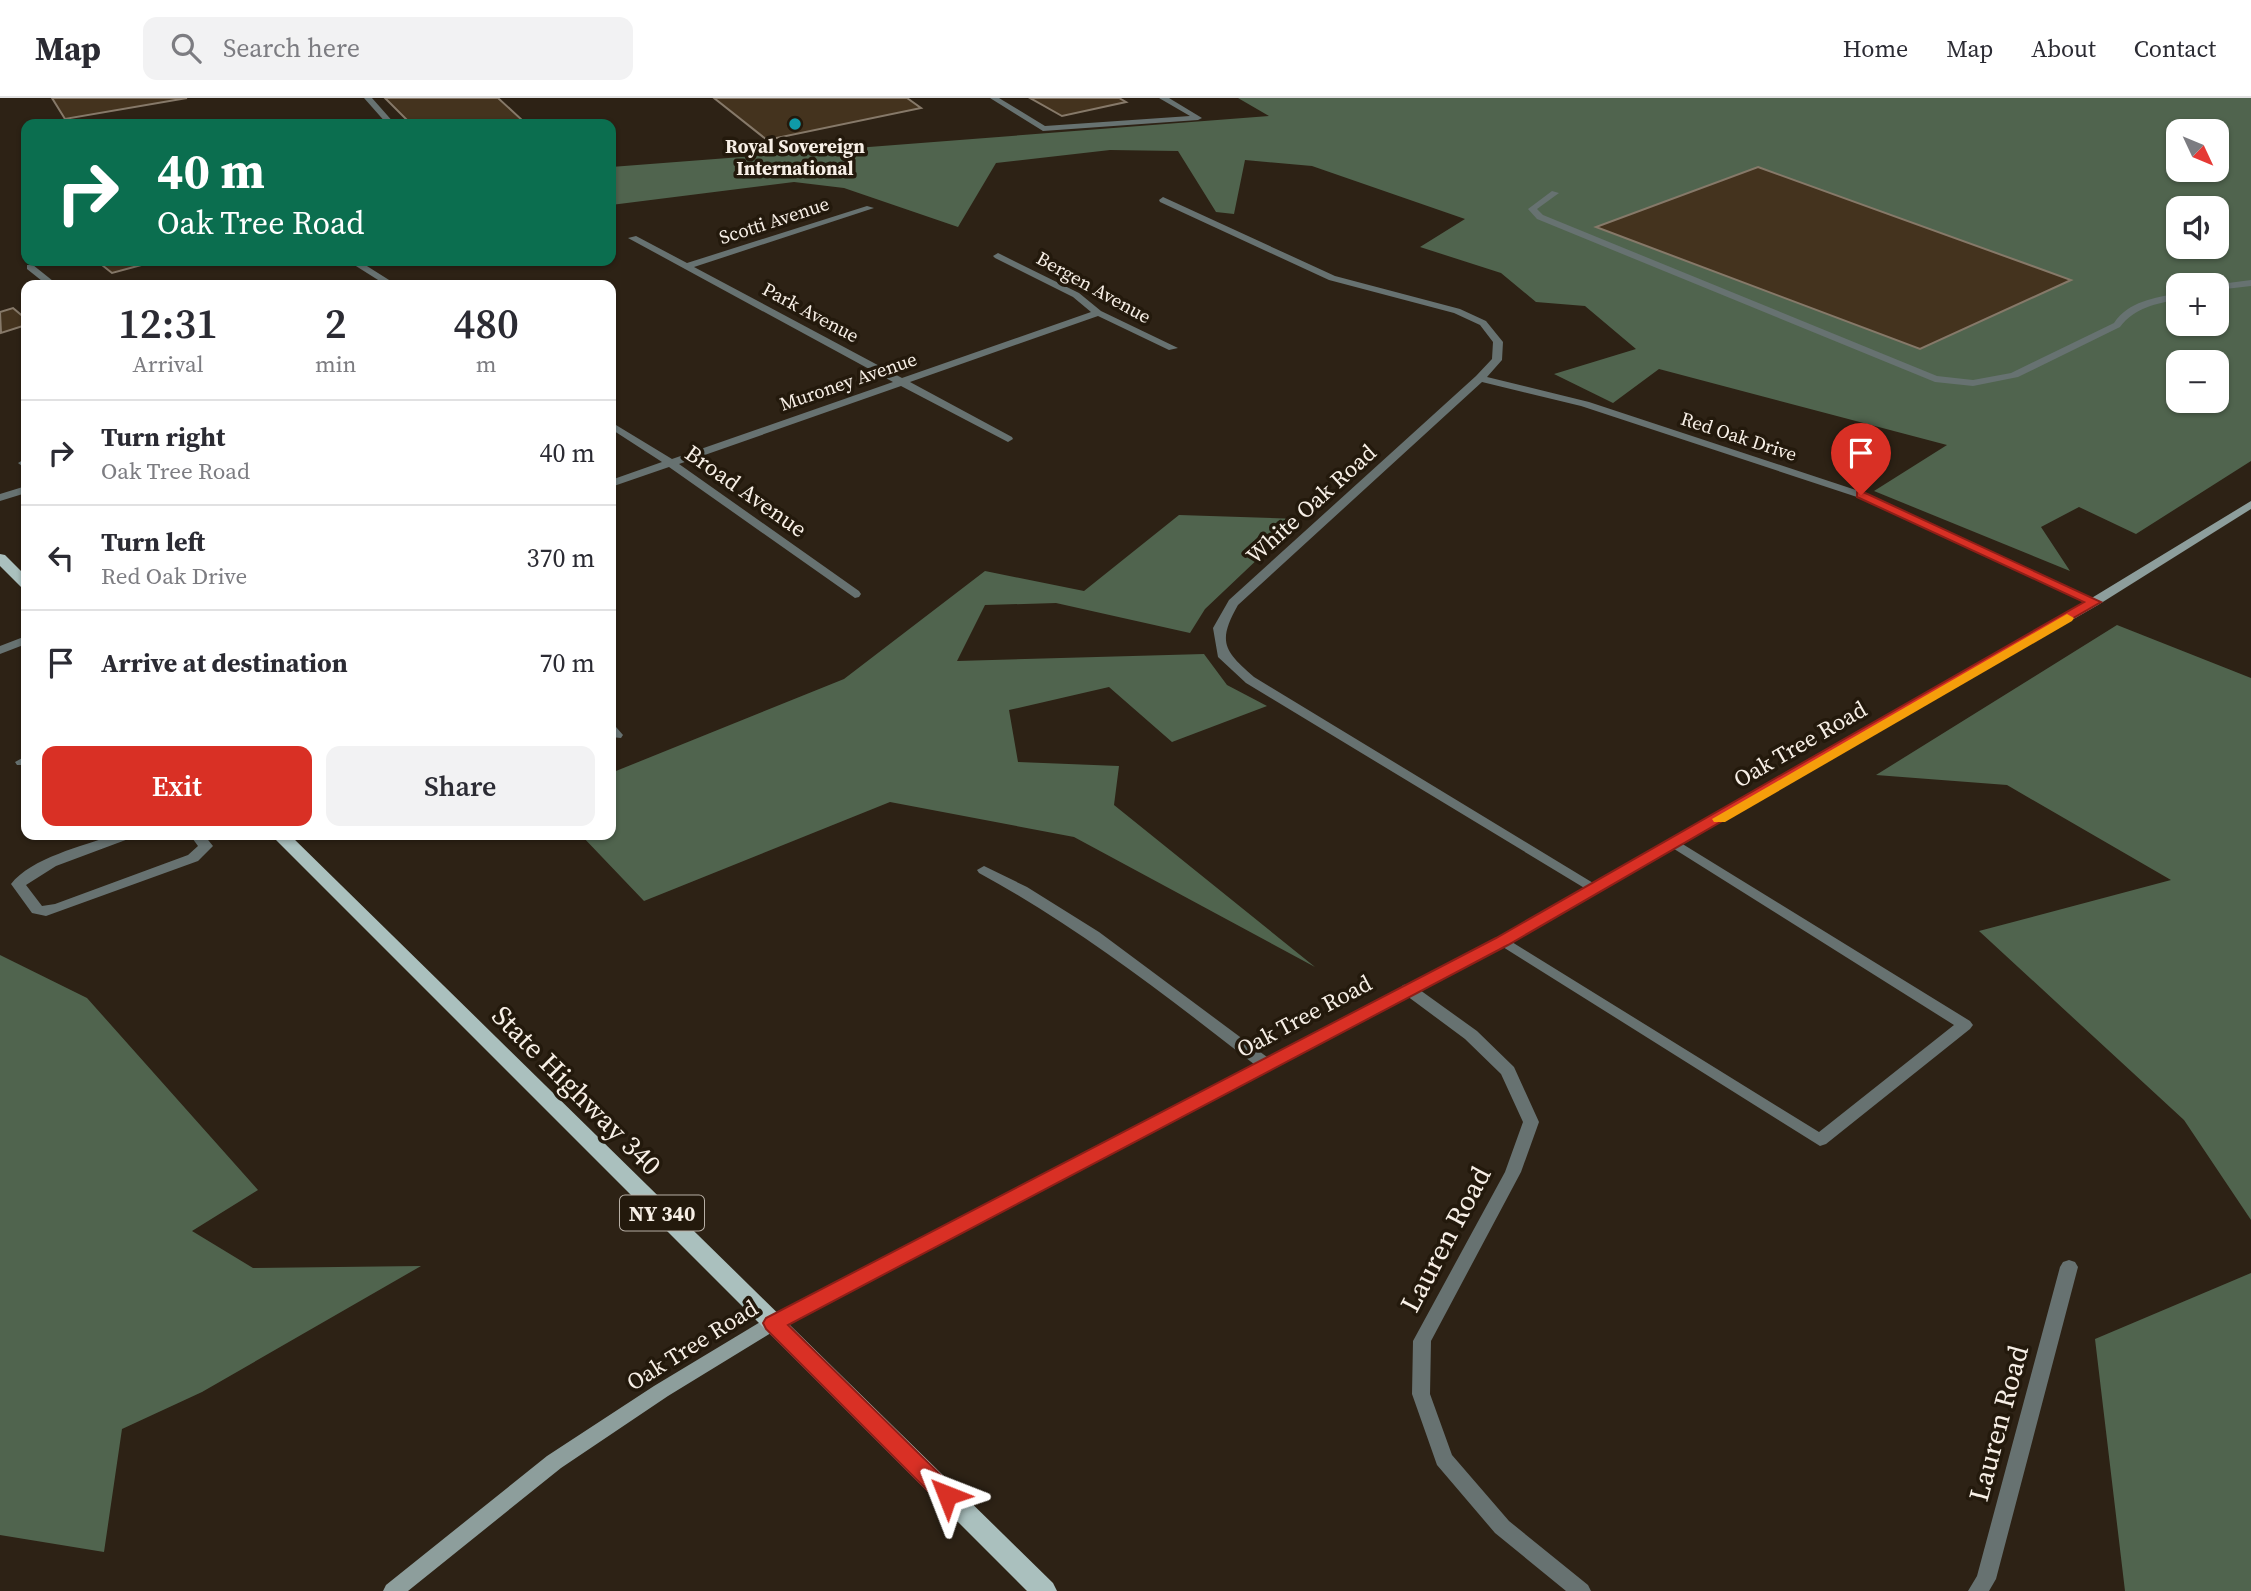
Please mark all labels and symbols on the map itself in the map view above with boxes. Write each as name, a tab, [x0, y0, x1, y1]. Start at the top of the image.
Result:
marker: Royal Sovereign International	[787, 116, 803, 132]
north arrow	[2166, 119, 2230, 182]
place label: Royal Sovereign International	[725, 133, 865, 181]
street label: Scotti Avenue	[716, 190, 832, 250]
street label: Bergen Avenue	[1032, 245, 1156, 329]
street label: Park Avenue	[758, 276, 864, 348]
street label: Muroney Avenue	[776, 345, 920, 417]
street label: Red Oak Drive	[1678, 405, 1800, 467]
pin	[1831, 423, 1891, 495]
street label: Broad Avenue	[679, 437, 813, 545]
street label: White Oak Road	[1239, 437, 1383, 571]
street label: Oak Tree Road	[1727, 693, 1873, 795]
street label: Oak Tree Road	[1231, 967, 1377, 1065]
street label: State Highway 340	[484, 997, 670, 1183]
street label: Lauren Road	[1391, 1159, 1499, 1319]
road number: NY 340	[620, 1196, 704, 1230]
street label: Oak Tree Road	[620, 1292, 764, 1398]
street label: Lauren Road	[1959, 1341, 2037, 1505]
position arrow	[910, 1458, 984, 1532]

